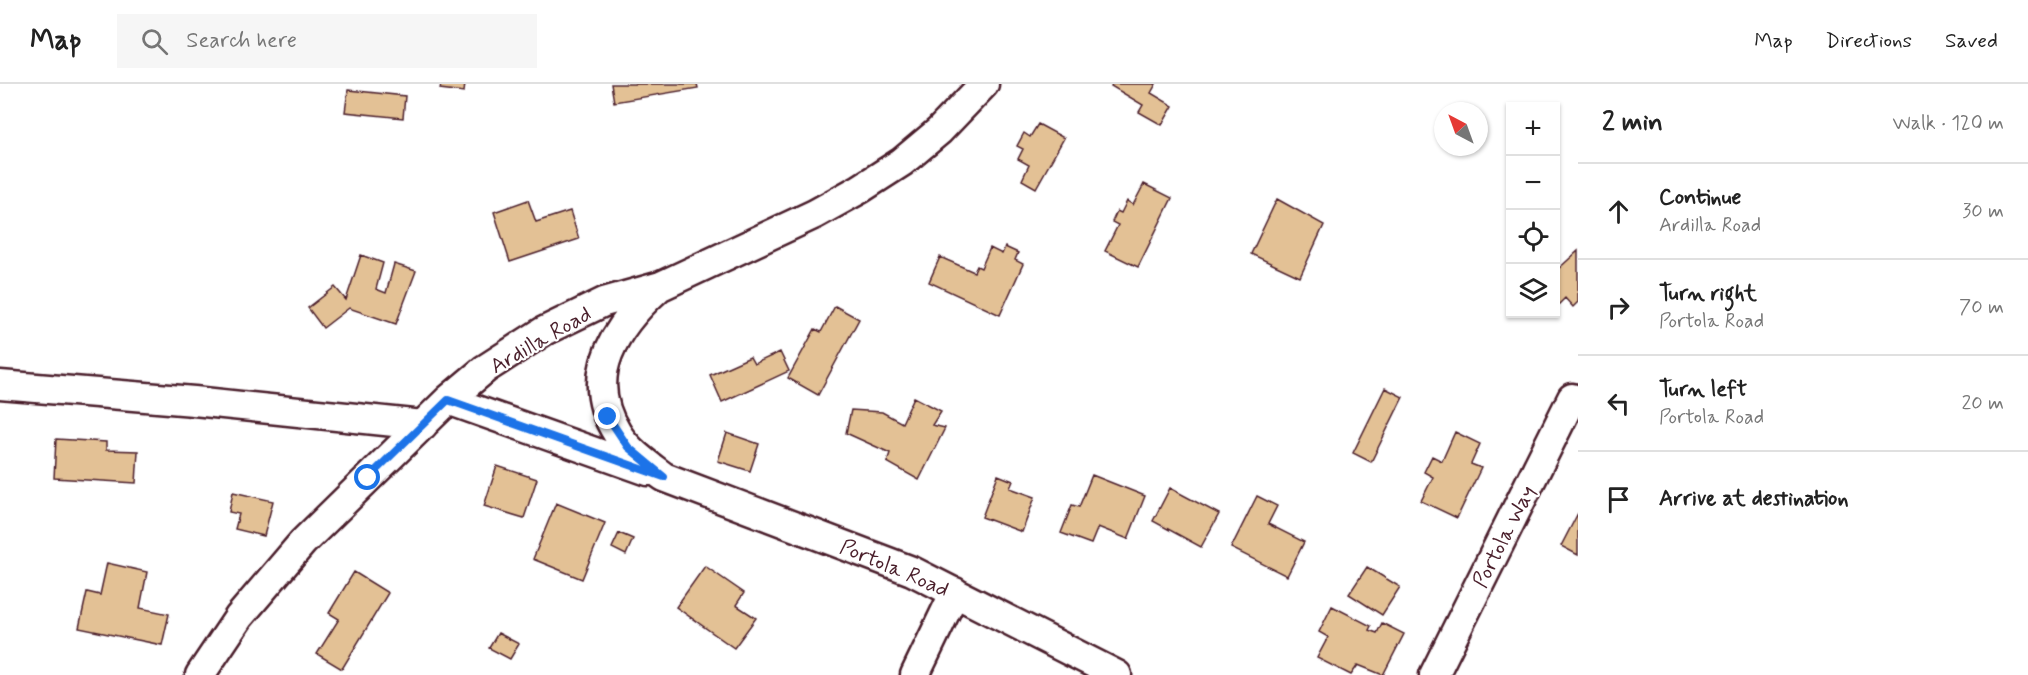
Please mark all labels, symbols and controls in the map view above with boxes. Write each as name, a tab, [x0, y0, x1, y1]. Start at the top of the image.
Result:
search box	[117, 14, 537, 68]
text: Map	[30, 23, 81, 60]
icon: search	[138, 25, 171, 58]
text: Search here	[186, 27, 297, 55]
text: Map	[1754, 27, 1793, 55]
text: Directions	[1826, 27, 1912, 55]
text: Saved	[1945, 27, 1998, 55]
north arrow	[1434, 102, 1488, 156]
map controls	[1506, 102, 1560, 318]
button: +	[1506, 102, 1560, 156]
text: 2 min	[1602, 106, 1663, 140]
text: Walk · 120 m	[1893, 110, 2004, 137]
button: −	[1506, 156, 1560, 210]
text: Continue	[1659, 184, 1741, 212]
icon: ahead	[1602, 195, 1635, 228]
text: 30 m	[1962, 198, 2004, 225]
button: locate	[1506, 210, 1560, 264]
text: Ardilla Road	[1659, 212, 1761, 239]
button: layers	[1506, 264, 1560, 318]
text: Turn right	[1659, 280, 1757, 308]
icon: right	[1602, 291, 1635, 324]
text: 70 m	[1959, 294, 2004, 321]
street label: Ardilla Road	[485, 301, 597, 381]
text: Portola Road	[1659, 308, 1764, 335]
text: Turn left	[1659, 376, 1747, 404]
icon: left	[1602, 387, 1635, 420]
text: 20 m	[1961, 390, 2004, 417]
route end	[594, 403, 620, 429]
text: Portola Road	[1659, 404, 1764, 431]
route start	[354, 464, 380, 490]
street label: Portola Way	[1467, 481, 1543, 593]
icon: arrive	[1602, 483, 1635, 516]
text: Arrive at destination	[1659, 485, 1849, 513]
street label: Portola Road	[835, 533, 953, 604]

